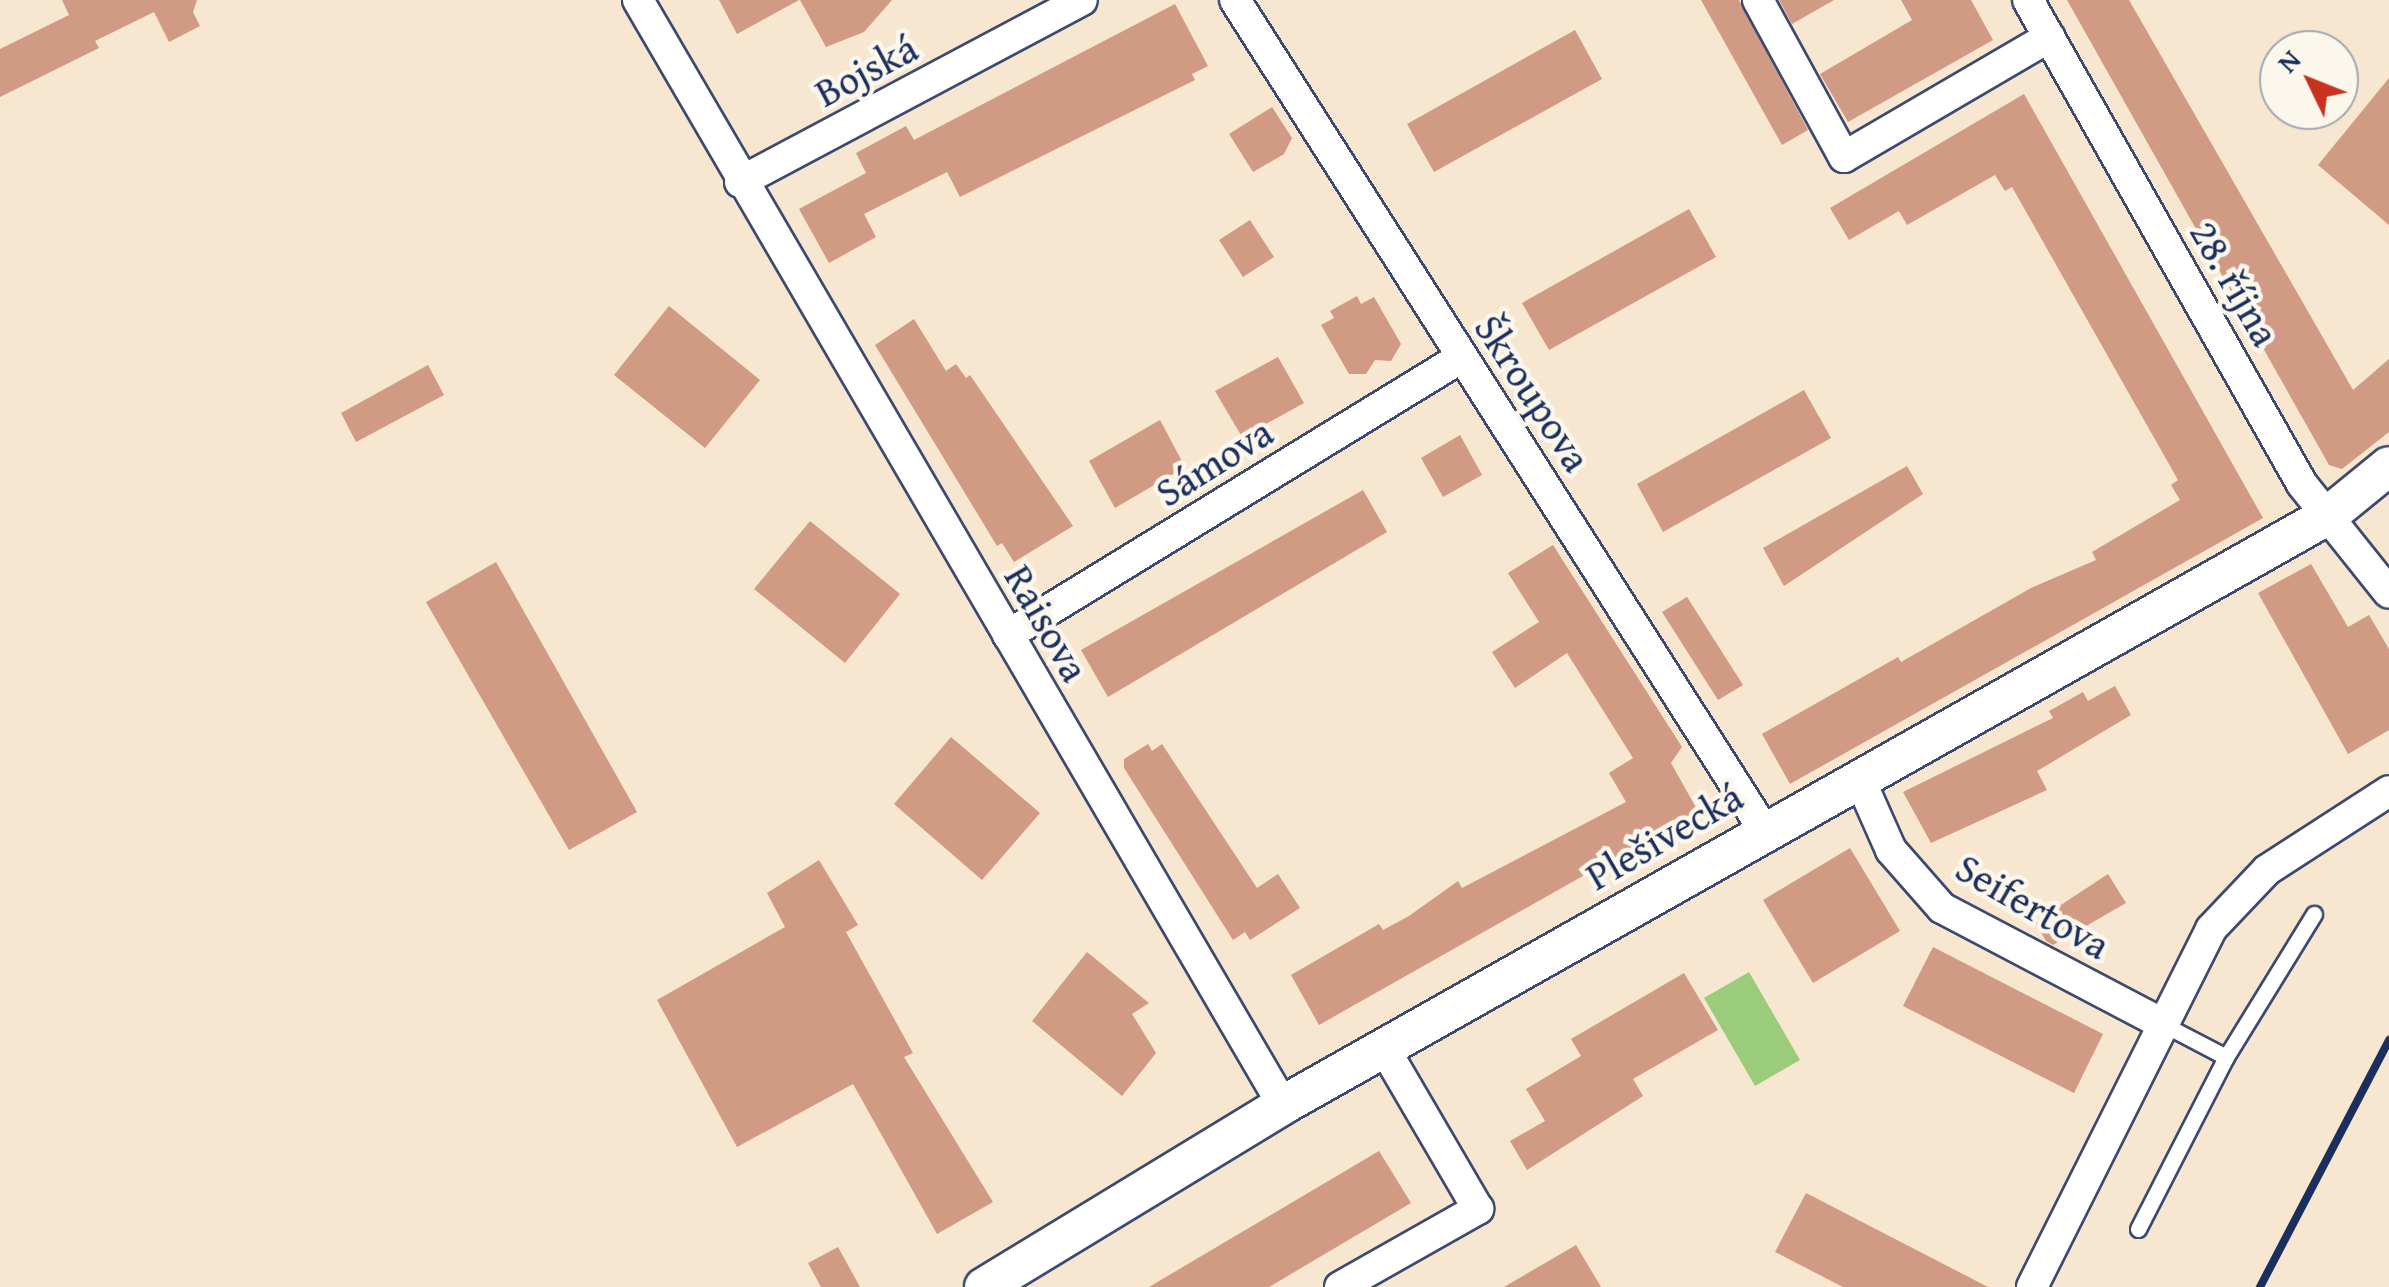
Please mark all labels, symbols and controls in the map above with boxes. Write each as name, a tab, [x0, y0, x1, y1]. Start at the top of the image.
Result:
street label: Bojská	[807, 23, 925, 117]
north arrow	[2259, 30, 2359, 130]
text: N	[2267, 40, 2310, 81]
street label: 28. října	[2180, 212, 2290, 354]
street label: Škroupova	[1465, 306, 1601, 480]
street label: Sámova	[1147, 408, 1281, 516]
street label: Raisova	[995, 556, 1099, 690]
street label: Plešivecká	[1577, 772, 1751, 900]
street label: Seifertova	[1948, 843, 2118, 969]

